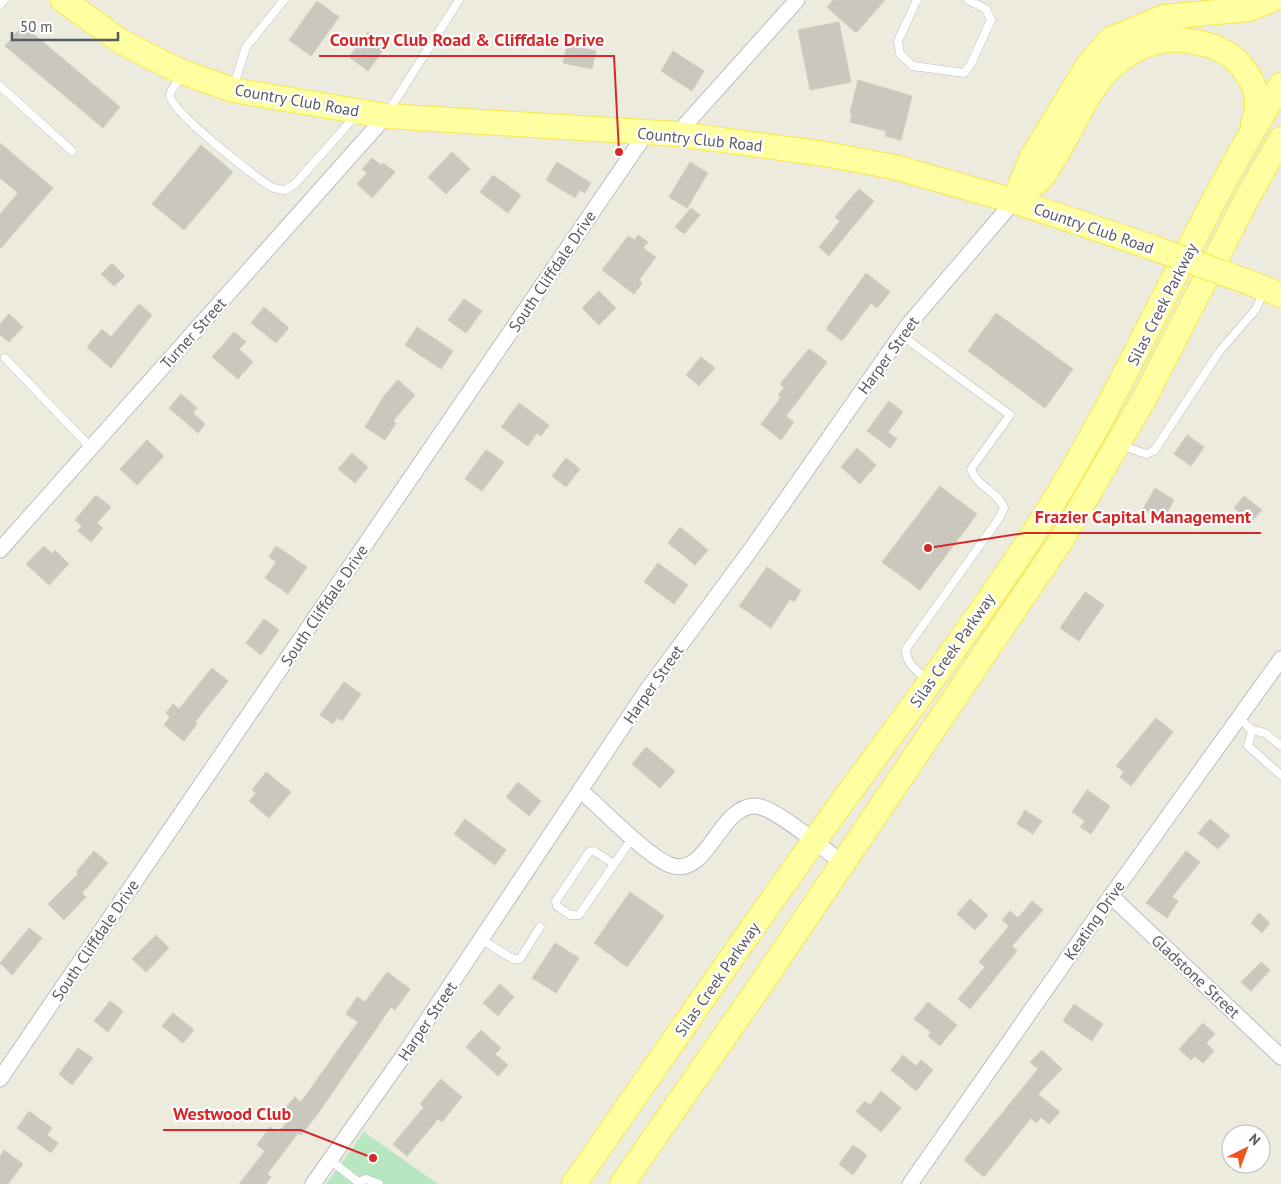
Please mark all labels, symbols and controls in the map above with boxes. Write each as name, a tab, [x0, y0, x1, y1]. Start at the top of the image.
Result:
scale bar	[12, 10, 119, 42]
text: 50 m	[20, 17, 53, 36]
callout: Country Club Road & Cliffdale Drive	[319, 23, 614, 56]
text: Country Club Road & Cliffdale Drive	[330, 28, 604, 51]
street label: Country Club Road	[233, 79, 361, 121]
street label: Country Club Road	[636, 122, 764, 156]
street label: Country Club Road	[1031, 198, 1157, 258]
street label: South Cliffdale Drive	[504, 207, 600, 335]
street label: Silas Creek Parkway	[1122, 239, 1202, 369]
street label: Turner Street	[156, 293, 230, 373]
street label: Harper Street	[853, 312, 923, 398]
callout: Frazier Capital Management	[1025, 500, 1261, 533]
text: Frazier Capital Management	[1035, 505, 1252, 528]
street label: South Cliffdale Drive	[276, 541, 372, 669]
street label: Silas Creek Parkway	[905, 589, 999, 711]
street label: Harper Street	[619, 640, 688, 727]
street label: South Cliffdale Drive	[47, 876, 143, 1004]
street label: Keating Drive	[1059, 876, 1129, 964]
street label: Silas Creek Parkway	[670, 918, 764, 1040]
street label: Gladstone Street	[1148, 930, 1245, 1022]
street label: Harper Street	[393, 977, 461, 1065]
callout: Westwood Club	[163, 1097, 301, 1130]
text: Westwood Club	[173, 1102, 291, 1125]
north arrow	[1221, 1124, 1271, 1174]
text: N	[1245, 1130, 1264, 1149]

